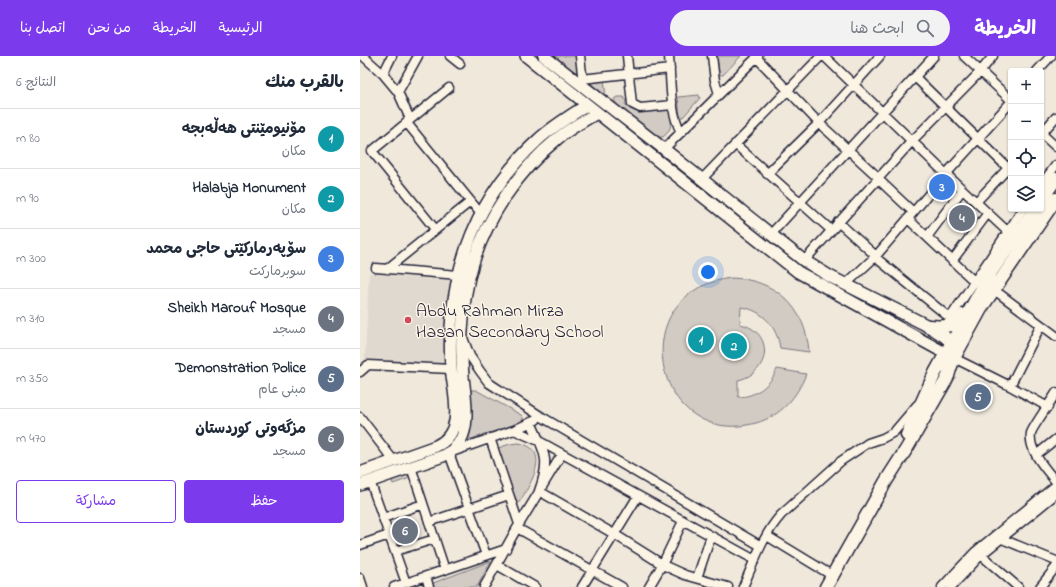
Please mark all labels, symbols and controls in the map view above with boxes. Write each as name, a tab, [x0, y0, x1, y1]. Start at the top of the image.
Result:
search box	[670, 10, 950, 46]
text: الخريطة	[974, 16, 1036, 43]
icon: search	[914, 17, 936, 39]
text: اتصل بنا	[20, 18, 65, 39]
text: من نحن	[87, 18, 131, 39]
text: الخريطة	[153, 18, 197, 39]
text: الرئيسية	[219, 18, 263, 39]
text: ابحث هنا	[850, 18, 904, 40]
map controls	[1008, 68, 1044, 212]
button: +	[1008, 68, 1044, 104]
text: بالقرب منك	[265, 70, 344, 95]
text: النتائج: 6	[16, 73, 56, 92]
button: −	[1008, 104, 1044, 140]
text: مۆنیومێنتی هەڵەبجە	[182, 118, 306, 140]
text: 80 m	[16, 129, 40, 148]
text: 1	[329, 129, 333, 148]
button: locate	[1008, 140, 1044, 176]
text: مكان	[282, 142, 306, 161]
pin: 3	[929, 172, 955, 202]
button: layers	[1008, 176, 1044, 212]
text: Halabja Monument	[192, 177, 306, 199]
text: 90 m	[16, 189, 39, 208]
text: 2	[328, 189, 334, 208]
text: مكان	[282, 200, 306, 219]
pin: 4	[949, 203, 975, 233]
text: سۆپەرمارکێتی حاجی محمد	[146, 238, 306, 260]
text: 300 m	[16, 249, 46, 268]
text: 3	[328, 249, 334, 268]
text: سوبرماركت	[249, 262, 306, 281]
your location	[698, 262, 718, 282]
text: Sheikh Marouf Mosque	[167, 297, 306, 319]
place label: Abdu Rahman Mirza Hasan Secondary School	[416, 299, 604, 346]
text: 310 m	[16, 309, 44, 328]
text: 4	[328, 309, 334, 328]
marker: Abdu Rahman Mirza Hasan Secondary School	[403, 315, 413, 325]
text: مسجد	[273, 320, 306, 339]
pin: 1	[688, 325, 714, 355]
pin: 2	[721, 331, 747, 361]
text: Demonstration Police	[176, 357, 306, 379]
text: 350 m	[16, 369, 48, 388]
text: 5	[327, 369, 335, 388]
text: مبنى عام	[258, 380, 306, 399]
pin: 5	[965, 382, 991, 412]
text: مزگەوتی کوردستان	[195, 418, 306, 440]
text: 470 m	[16, 429, 46, 448]
text: 6	[328, 429, 334, 448]
text: مسجد	[273, 442, 306, 461]
button: مشاركة	[16, 480, 176, 523]
button: حفظ	[184, 480, 344, 523]
pin: 6	[392, 516, 418, 546]

